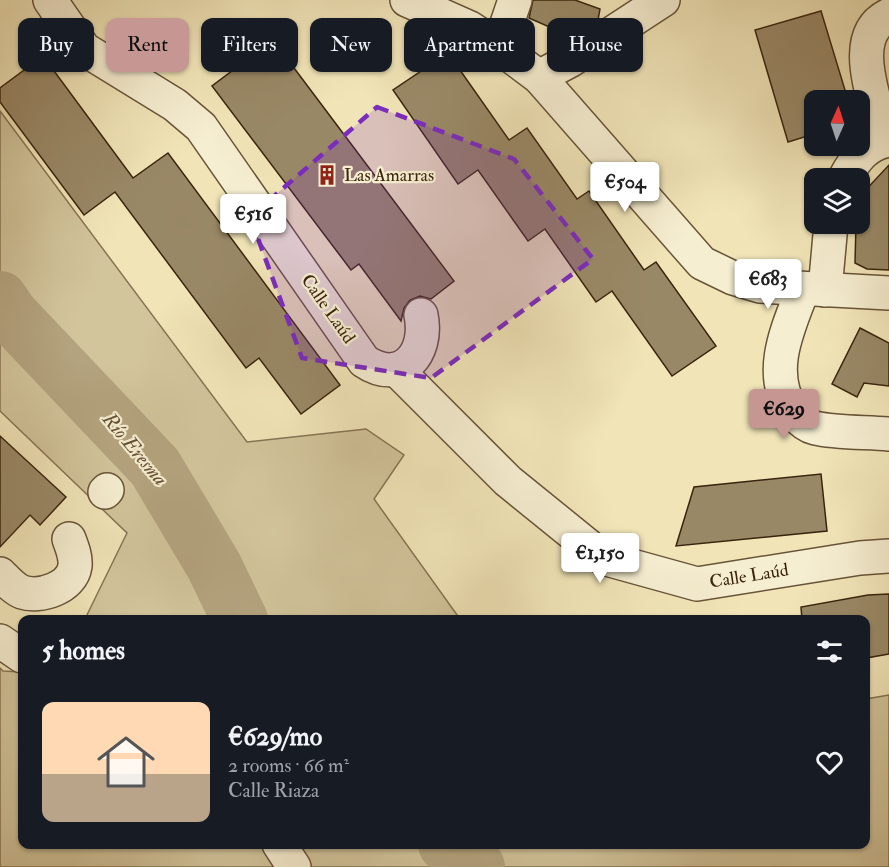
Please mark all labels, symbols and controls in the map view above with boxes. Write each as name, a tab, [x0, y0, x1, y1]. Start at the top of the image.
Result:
chip: Buy	[18, 18, 94, 72]
chip: Rent	[106, 18, 189, 72]
chip: Filters	[201, 18, 298, 72]
chip: New	[310, 18, 392, 72]
chip: Apartment	[404, 18, 535, 72]
chip: House	[547, 18, 643, 72]
north arrow	[804, 90, 870, 156]
map controls	[804, 90, 870, 234]
pin: €504	[589, 162, 661, 213]
building icon: Las Amarras	[315, 163, 339, 187]
place label: Las Amarras	[344, 164, 434, 187]
button: layers	[804, 168, 870, 234]
text: €504	[604, 169, 646, 194]
pin: €516	[217, 194, 289, 245]
text: €516	[234, 201, 272, 226]
pin: €683	[732, 259, 804, 310]
text: €683	[749, 266, 787, 291]
street label: Calle Laúd	[296, 270, 360, 348]
pin: €629	[748, 389, 820, 440]
text: €629	[763, 396, 805, 421]
water label: Río Eresma	[96, 406, 173, 491]
pin: €1,150	[551, 533, 649, 584]
text: €1,150	[575, 540, 625, 565]
street label: Calle Laúd	[708, 558, 790, 594]
text: 5 homes	[42, 635, 125, 667]
icon: filters	[813, 635, 846, 668]
text: €629/mo	[228, 721, 322, 753]
icon: home	[90, 726, 162, 798]
icon: heart	[813, 746, 846, 779]
text: 2 rooms · 66 m²	[228, 753, 349, 778]
text: Calle Riaza	[228, 778, 319, 803]

